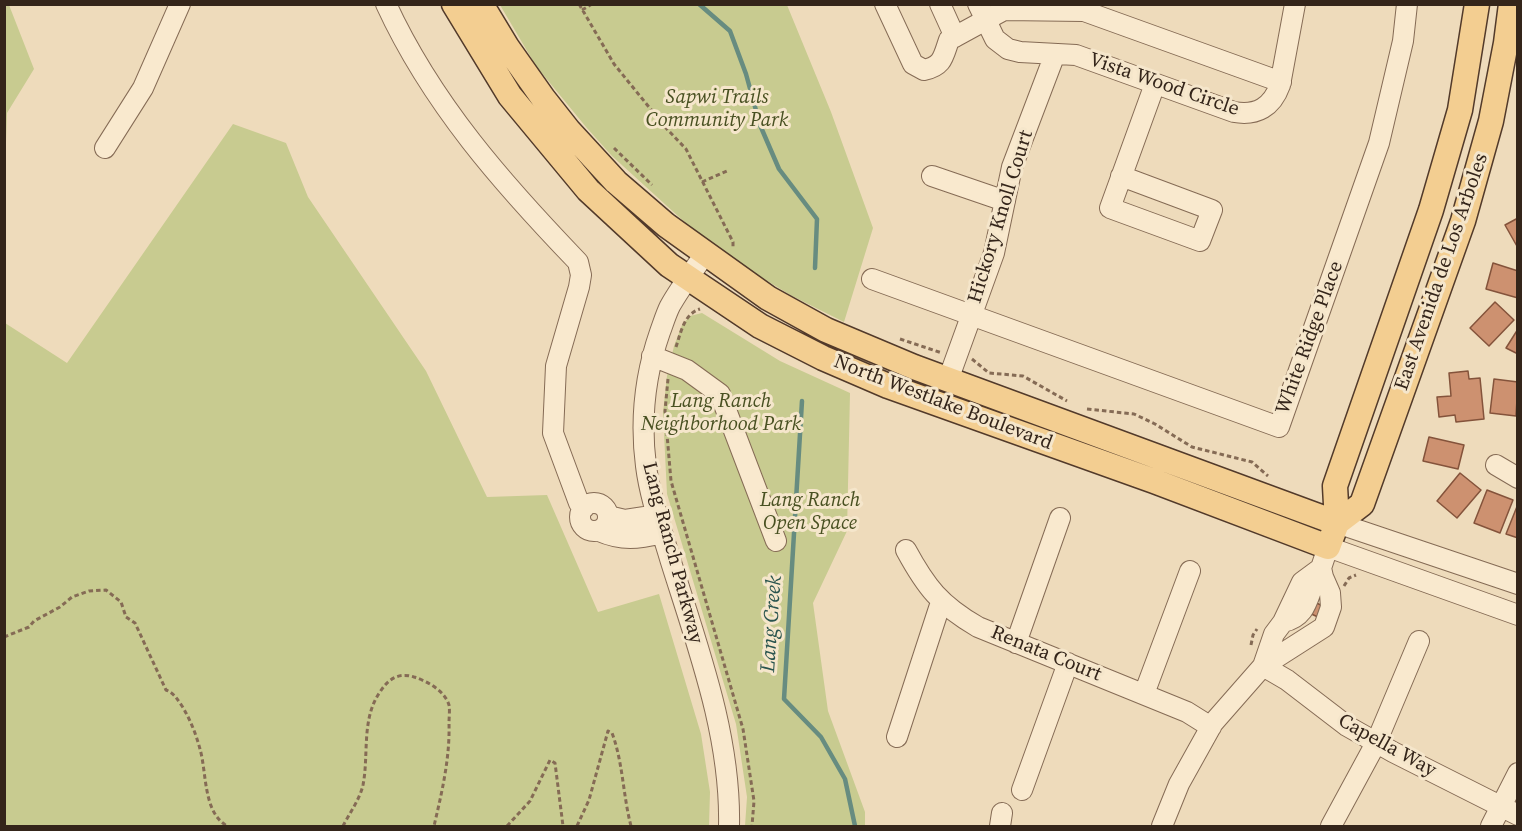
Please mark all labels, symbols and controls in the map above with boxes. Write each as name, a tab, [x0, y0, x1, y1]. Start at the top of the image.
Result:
street label: Vista Wood Circle	[1086, 48, 1242, 122]
park label: Sapwi Trails Community Park	[646, 86, 788, 133]
street label: Hickory Knoll Court	[963, 128, 1039, 306]
street label: East Avenida de Los Arboles	[1390, 150, 1494, 394]
street label: White Ridge Place	[1271, 258, 1349, 418]
street label: North Westlake Boulevard	[830, 350, 1056, 456]
park label: Lang Ranch Neighborhood Park	[641, 390, 801, 437]
street label: Lang Ranch Parkway	[636, 460, 708, 646]
park label: Lang Ranch Open Space	[760, 489, 860, 536]
water label: Lang Creek	[756, 575, 788, 673]
street label: Renata Court	[987, 621, 1105, 687]
street label: Capella Way	[1334, 709, 1440, 783]

